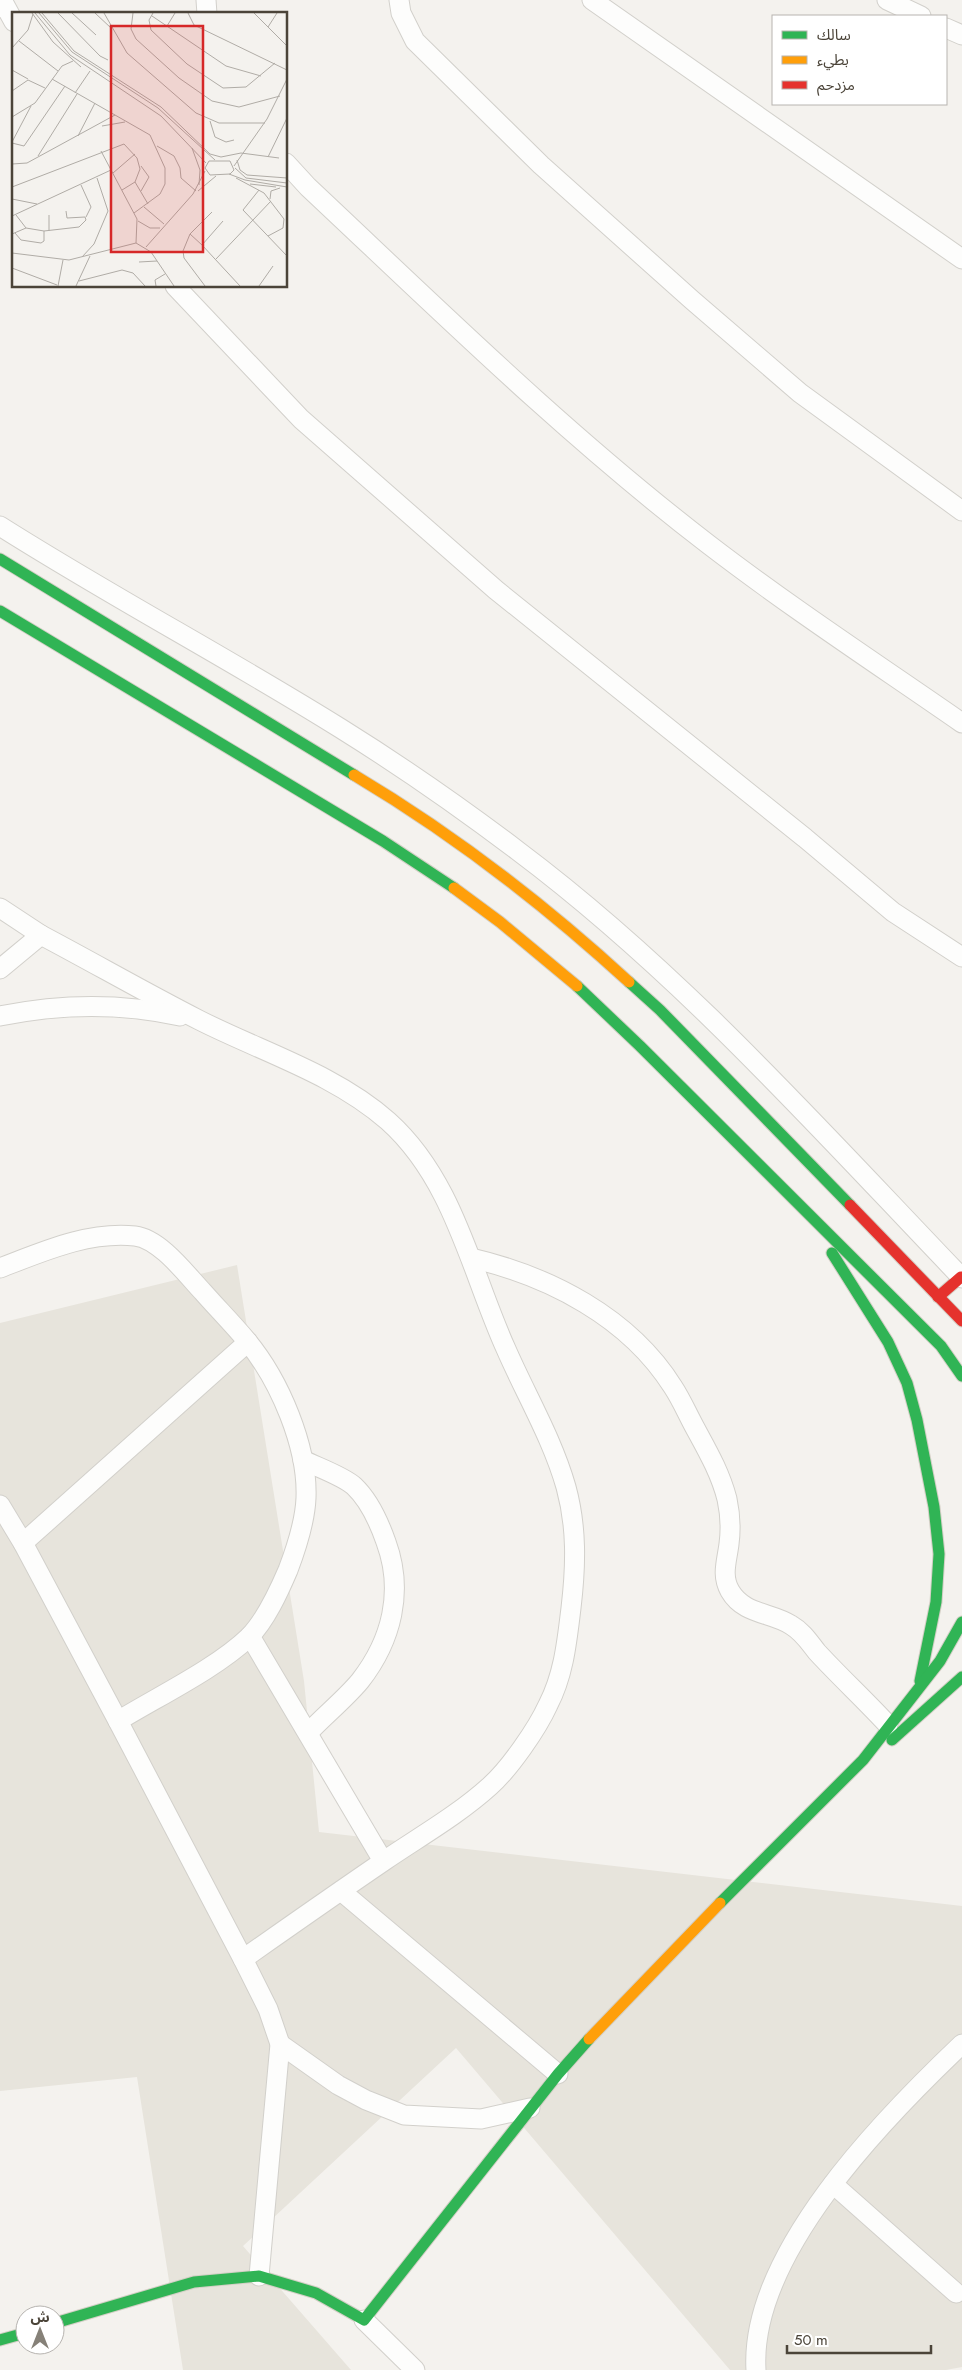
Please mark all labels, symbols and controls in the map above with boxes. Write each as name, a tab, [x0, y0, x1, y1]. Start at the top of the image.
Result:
inset map	[12, 12, 288, 288]
legend	[772, 15, 947, 105]
text: سالك	[817, 24, 851, 46]
text: بطيء	[817, 49, 849, 71]
text: مزدحم	[817, 74, 855, 96]
north arrow	[15, 2305, 65, 2355]
text: ش	[30, 2307, 50, 2327]
scale bar	[787, 2322, 931, 2354]
text: 50 m	[794, 2329, 828, 2351]

